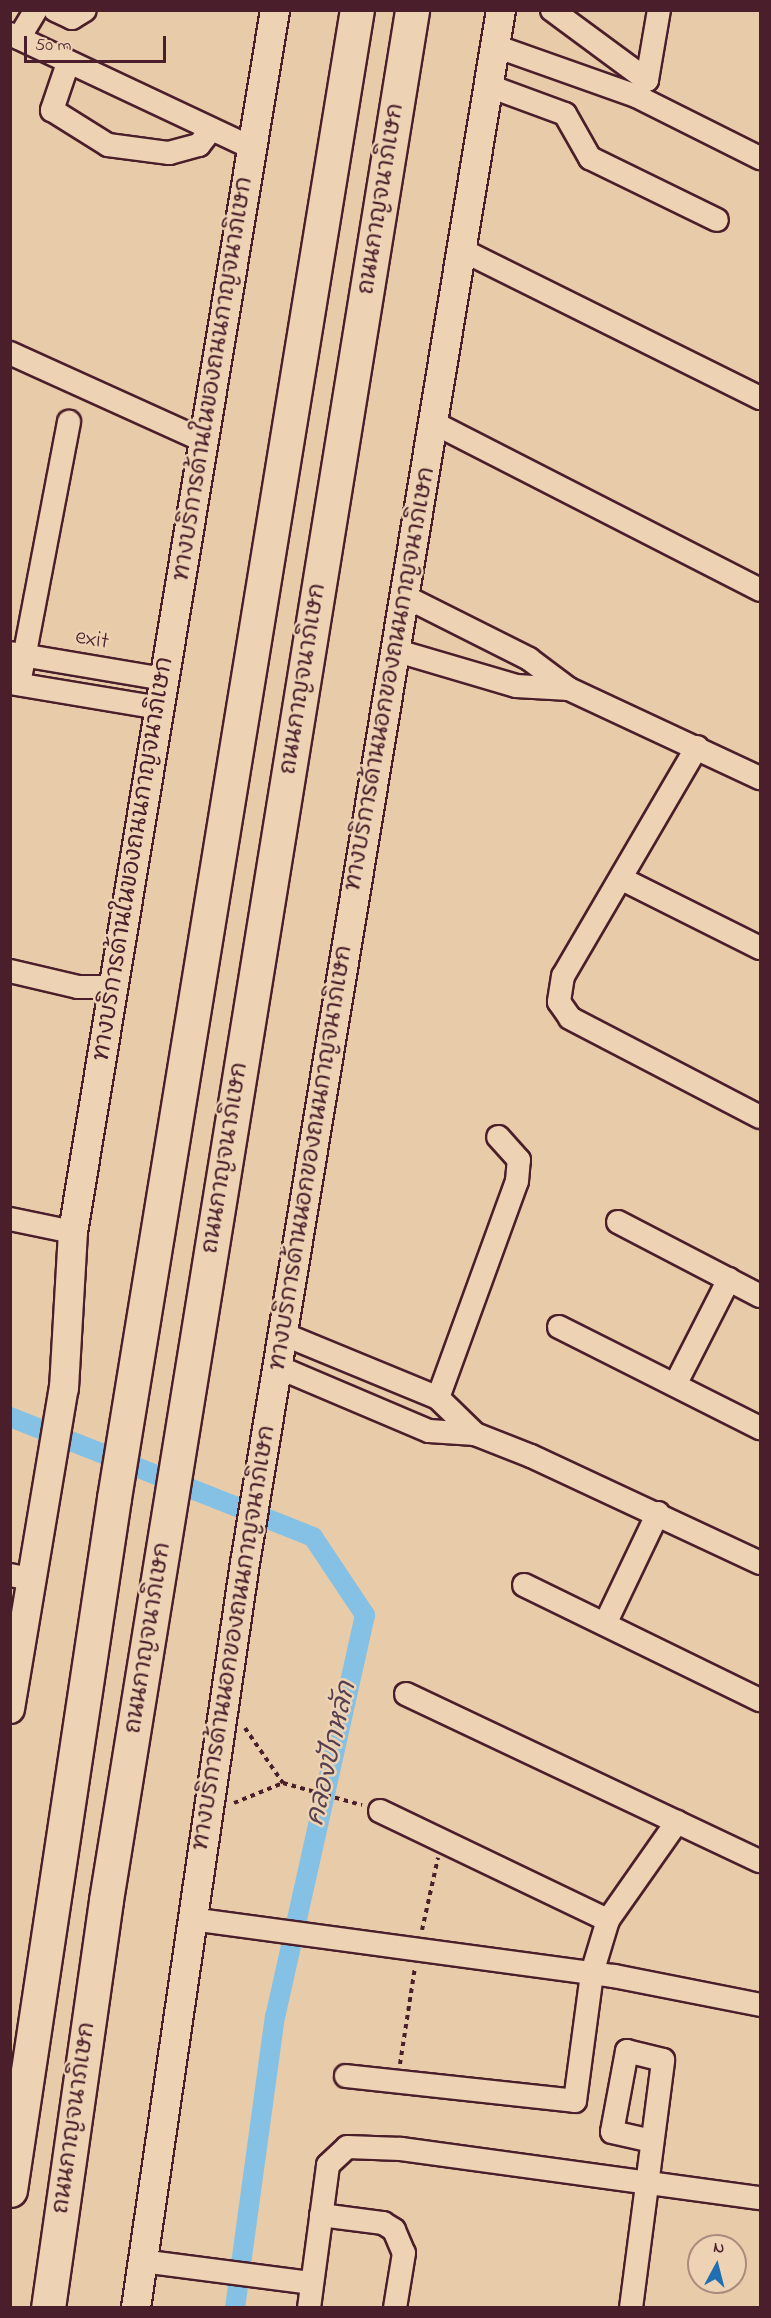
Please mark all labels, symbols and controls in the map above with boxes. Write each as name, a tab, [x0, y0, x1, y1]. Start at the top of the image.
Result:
scale bar	[27, 24, 170, 62]
text: 50 m	[35, 33, 72, 59]
street label: ถนนกาญจนาภิเษก	[353, 101, 411, 297]
street label: ทางบริการด้านในของถนนกาญจนาภิเษก	[168, 175, 260, 583]
street label: ทางบริการด้านนอกของถนนกาญจนาภิเษก	[339, 465, 443, 893]
street label: ถนนกาญจนาภิเษก	[275, 581, 333, 777]
street label: exit	[73, 623, 111, 657]
street label: ทางบริการด้านในของถนนกาญจนาภิเษก	[88, 655, 180, 1063]
street label: ทางบริการด้านนอกของถนนกาญจนาภิเษก	[264, 943, 360, 1373]
street label: ถนนกาญจนาภิเษก	[197, 1060, 255, 1256]
street label: ทางบริการด้านนอกของถนนกาญจนาภิเษก	[187, 1423, 283, 1853]
street label: ถนนกาญจนาภิเษก	[120, 1540, 178, 1736]
water label: คลองปักหลัก	[301, 1679, 365, 1829]
street label: ถนนกาญจนาภิเษก	[47, 2020, 103, 2216]
north arrow	[687, 2234, 747, 2294]
text: N	[712, 2236, 726, 2261]

